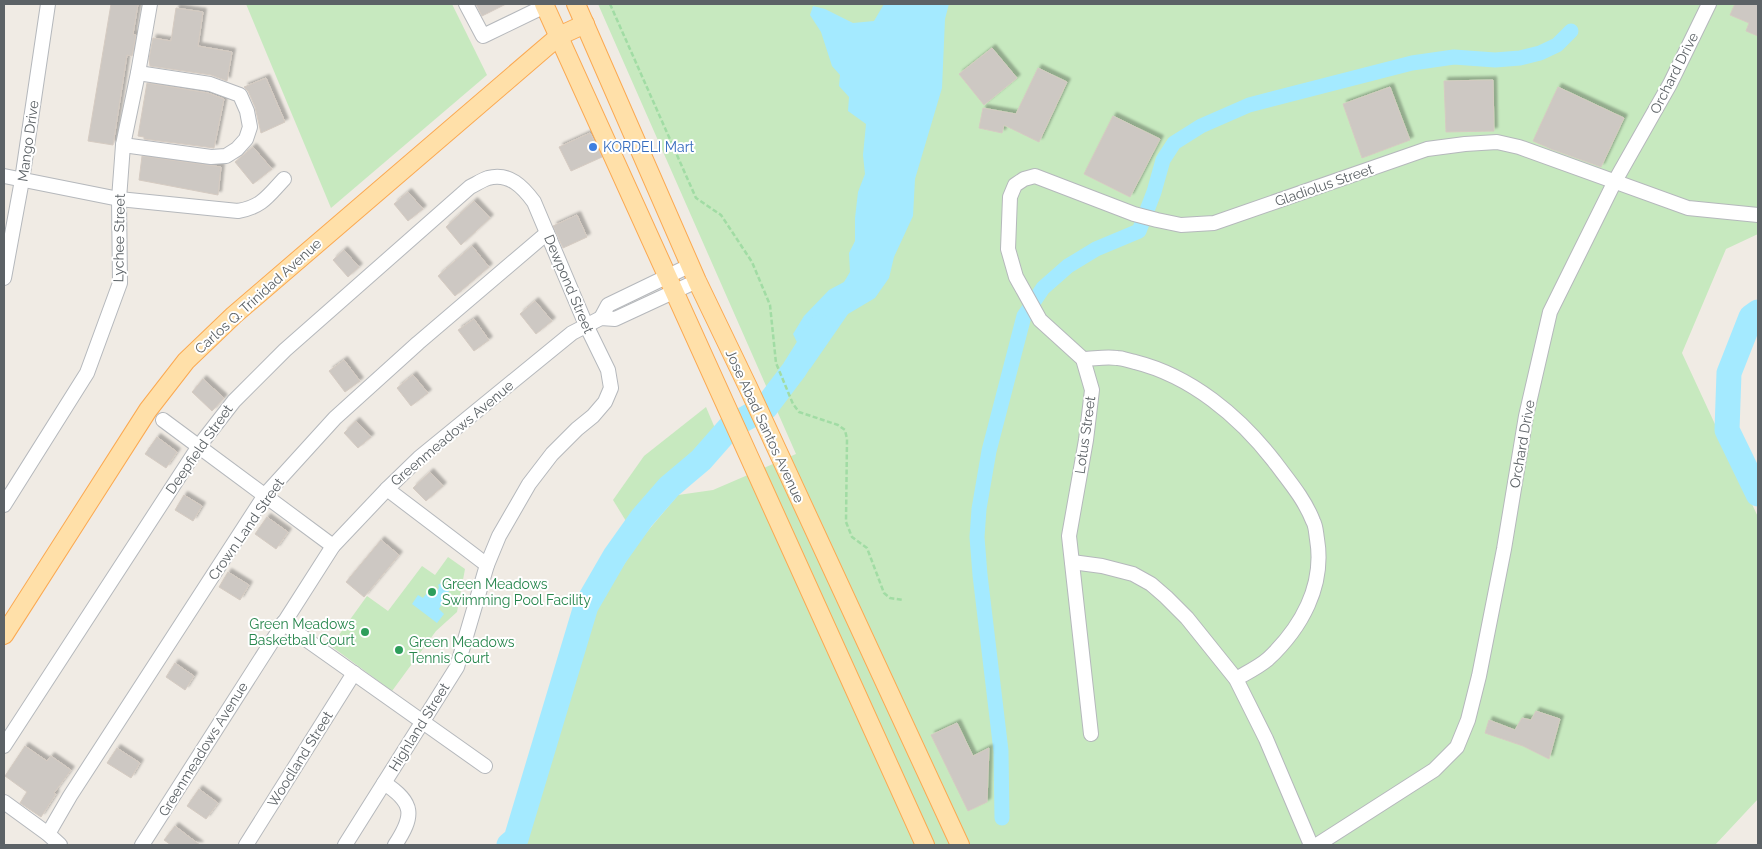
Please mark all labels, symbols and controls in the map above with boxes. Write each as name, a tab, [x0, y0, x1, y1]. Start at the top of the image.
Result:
street label: Orchard Drive	[1647, 30, 1701, 116]
street label: Mango Drive	[14, 99, 42, 183]
place label: KORDELI Mart	[603, 139, 695, 155]
marker: KORDELI Mart	[587, 141, 599, 153]
street label: Gladiolus Street	[1273, 161, 1376, 209]
street label: Lychee Street	[110, 193, 128, 283]
street label: Dewpond Street	[541, 232, 597, 336]
street label: Carlos Q. Trinidad Avenue	[192, 235, 324, 357]
street label: Jose Abad Santos Avenue	[722, 347, 808, 505]
street label: Greenmeadows Avenue	[387, 377, 517, 489]
street label: Lotus Street	[1072, 395, 1098, 475]
street label: Orchard Drive	[1506, 399, 1538, 489]
street label: Deepfield Street	[162, 401, 236, 497]
street label: Crown Land Street	[205, 475, 287, 583]
place label: Green Meadows Swimming Pool Facility	[442, 576, 591, 608]
marker: Green Meadows Swimming Pool Facility	[426, 586, 438, 598]
place label: Green Meadows Basketball Court	[249, 616, 355, 648]
marker: Green Meadows Basketball Court	[359, 626, 371, 638]
place label: Green Meadows Tennis Court	[409, 634, 515, 666]
marker: Green Meadows Tennis Court	[393, 644, 405, 656]
street label: Greenmeadows Avenue	[155, 679, 251, 819]
street label: Highland Street	[385, 680, 453, 774]
street label: Woodland Street	[264, 708, 336, 810]

